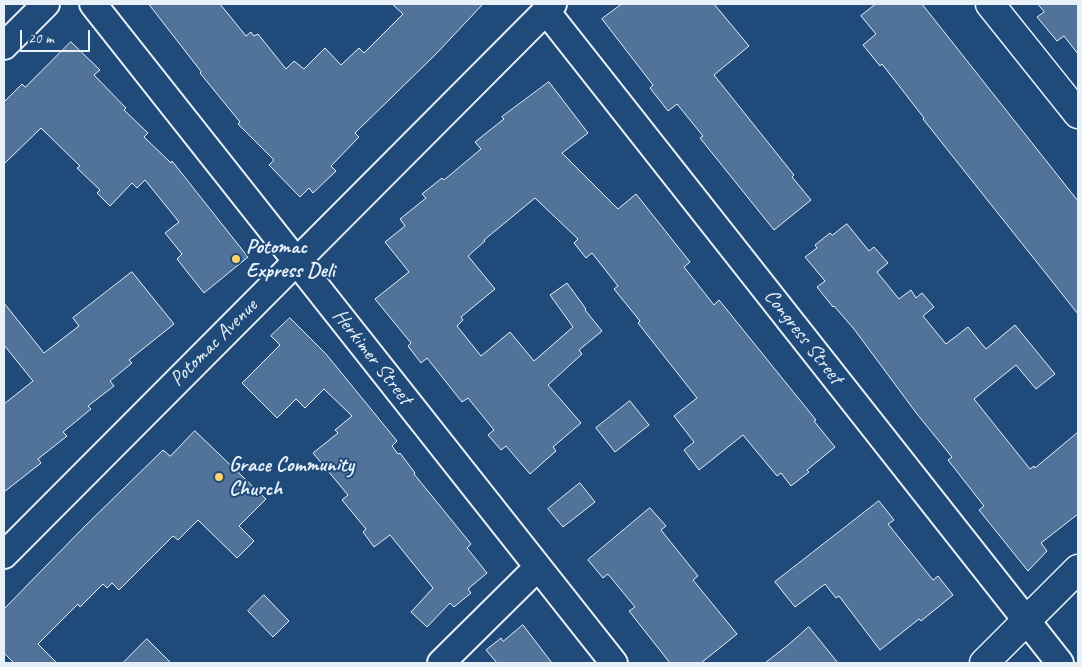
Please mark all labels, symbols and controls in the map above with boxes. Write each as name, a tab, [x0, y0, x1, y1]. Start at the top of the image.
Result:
scale bar	[22, 20, 92, 52]
text: 20 m	[28, 29, 54, 48]
place label: Potomac Express Deli	[246, 234, 335, 284]
marker: Potomac Express Deli	[230, 253, 242, 265]
street label: Congress Street	[758, 284, 848, 390]
street label: Potomac Avenue	[165, 294, 263, 392]
street label: Herkimer Street	[327, 304, 417, 410]
place label: Grace Community Church	[229, 452, 354, 502]
marker: Grace Community Church	[213, 471, 225, 483]

